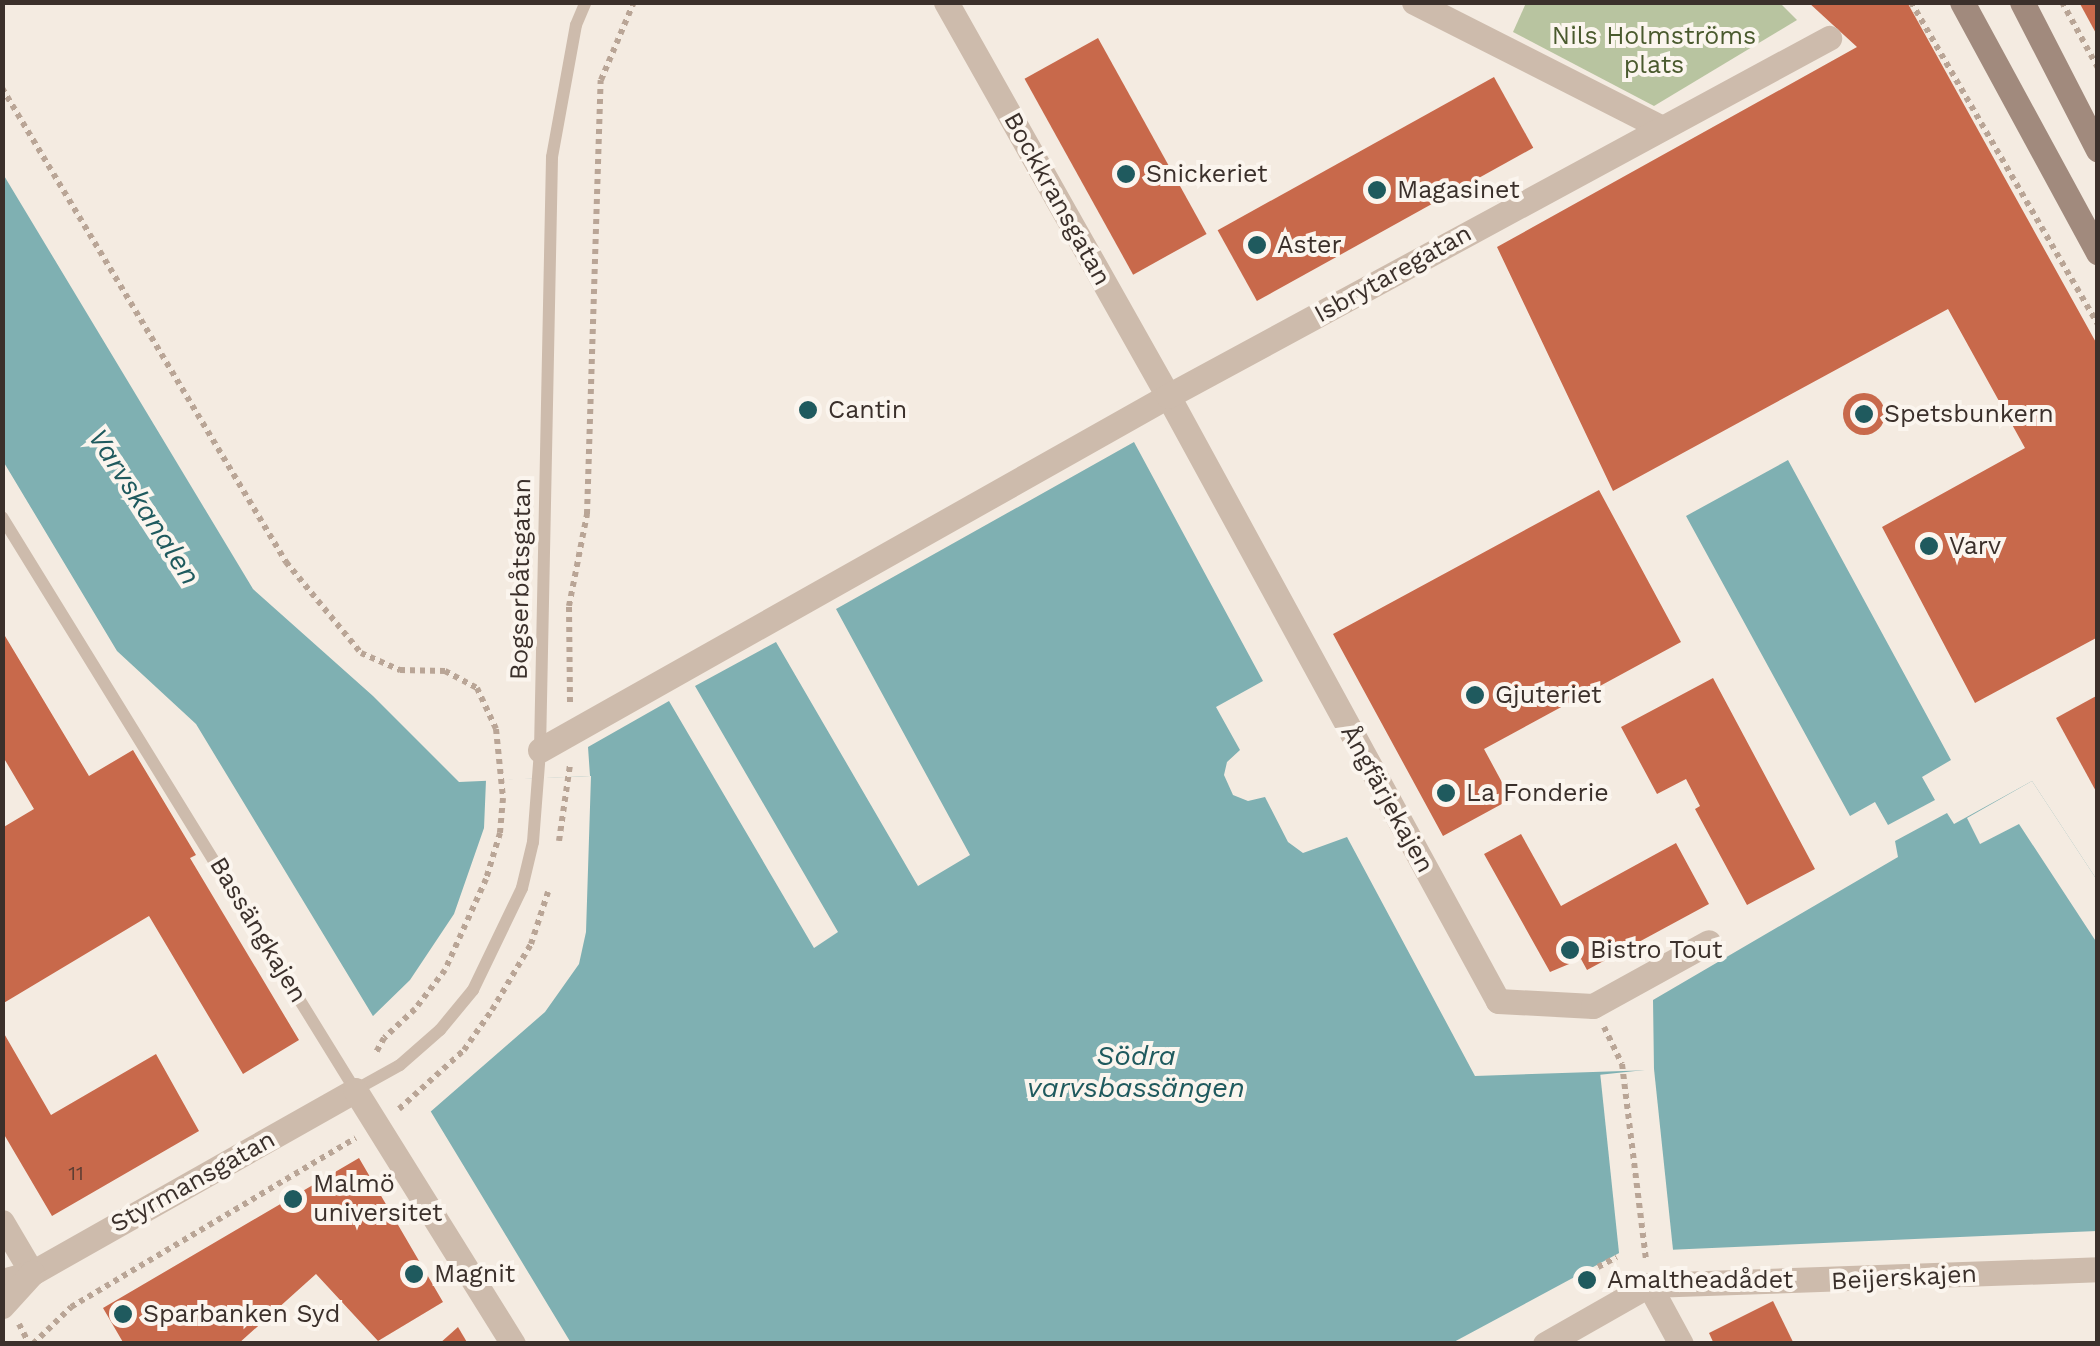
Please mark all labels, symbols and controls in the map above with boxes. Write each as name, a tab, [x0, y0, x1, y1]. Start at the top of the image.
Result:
park label: Nils Holmströms plats	[1552, 22, 1756, 81]
street label: Bockkransgatan	[997, 107, 1117, 291]
place label: Snickeriet	[1146, 159, 1268, 189]
marker: Snickeriet	[1115, 163, 1137, 185]
place label: Magasinet	[1397, 175, 1520, 205]
marker: Magasinet	[1366, 179, 1388, 201]
street label: Isbrytaregatan	[1309, 218, 1477, 330]
place label: Aster	[1277, 230, 1342, 260]
marker: Aster	[1246, 234, 1268, 256]
place label: Cantin	[828, 395, 907, 425]
marker: Cantin	[797, 399, 819, 421]
place label: Spetsbunkern	[1884, 399, 2054, 429]
marker: Spetsbunkern	[1853, 403, 1875, 425]
water label: Varvskanalen	[81, 423, 207, 591]
street label: Bogserbåtsgatan	[504, 478, 538, 680]
place label: Varv	[1949, 531, 2001, 561]
marker: Varv	[1918, 535, 1940, 557]
place label: Gjuteriet	[1495, 680, 1601, 710]
marker: Gjuteriet	[1464, 684, 1486, 706]
street label: Ångfärjekajen	[1334, 720, 1440, 878]
place label: La Fonderie	[1466, 778, 1609, 808]
marker: La Fonderie	[1435, 782, 1457, 804]
street label: Bassängkajen	[203, 852, 313, 1008]
place label: Bistro Tout	[1590, 935, 1723, 965]
marker: Bistro Tout	[1559, 939, 1581, 961]
water label: Södra varvsbassängen	[1027, 1039, 1245, 1105]
street label: Styrmansgatan	[106, 1124, 280, 1240]
house number: 11	[68, 1161, 84, 1185]
place label: Malmö universitet	[313, 1170, 442, 1229]
marker: Malmö universitet	[282, 1188, 304, 1210]
place label: Magnit	[434, 1259, 515, 1289]
street label: Beijerskajen	[1830, 1259, 1978, 1297]
marker: Magnit	[403, 1263, 425, 1285]
place label: Amaltheadådet	[1607, 1265, 1793, 1295]
marker: Amaltheadådet	[1576, 1269, 1598, 1291]
place label: Sparbanken Syd	[143, 1299, 340, 1329]
marker: Sparbanken Syd	[112, 1303, 134, 1325]

